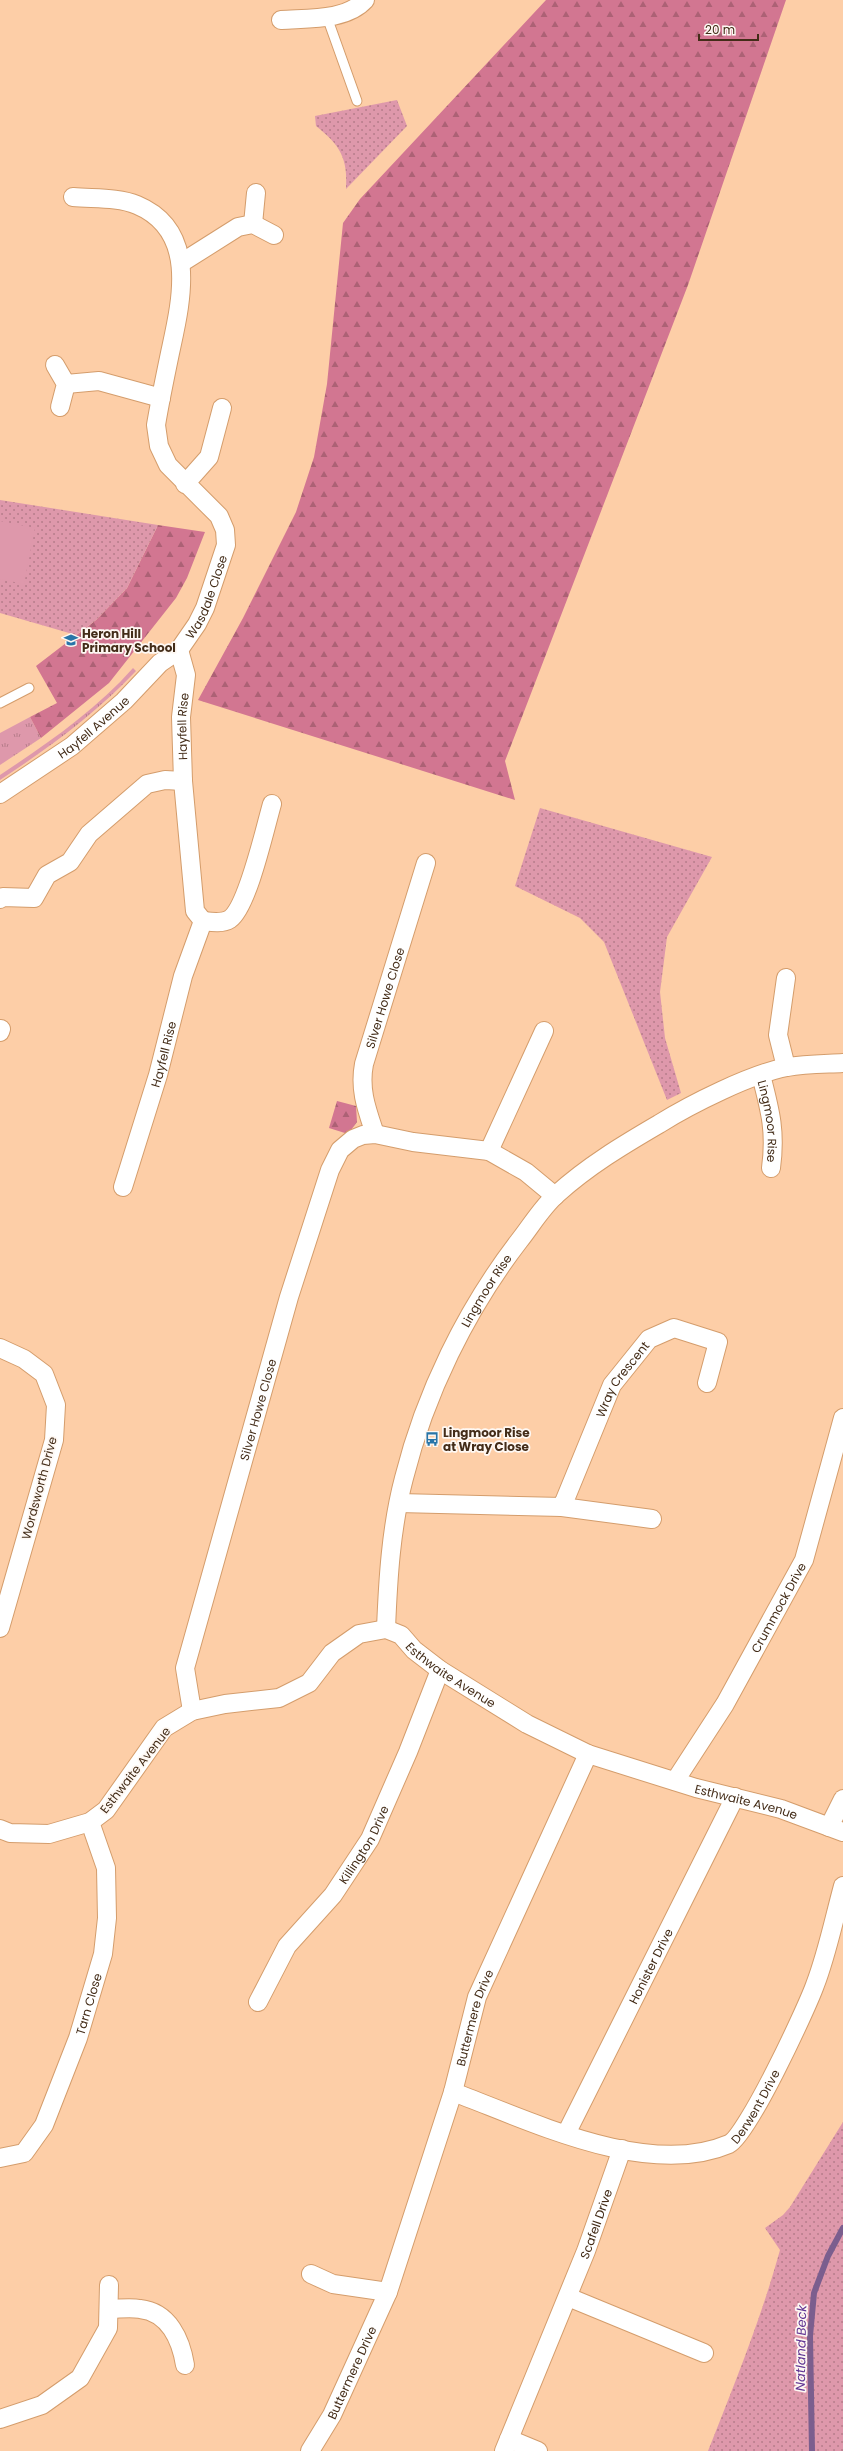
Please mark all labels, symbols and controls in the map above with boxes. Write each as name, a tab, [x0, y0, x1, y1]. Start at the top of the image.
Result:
scale bar	[699, 16, 758, 42]
text: 20 m	[705, 21, 735, 38]
street label: Wasdale Close	[181, 553, 231, 642]
place label: Heron Hill Primary School	[82, 625, 176, 656]
school or university icon: Heron Hill Primary School	[63, 632, 79, 648]
street label: Hayfell Avenue	[54, 692, 133, 762]
street label: Hayfell Rise	[172, 692, 192, 760]
street label: Silver Howe Close	[361, 945, 408, 1051]
street label: Hayfell Rise	[146, 1019, 180, 1089]
street label: Lingmoor Rise	[754, 1078, 781, 1163]
street label: Lingmoor Rise	[456, 1250, 515, 1330]
street label: Wray Crescent	[591, 1337, 653, 1420]
street label: Silver Howe Close	[235, 1357, 280, 1462]
place label: Lingmoor Rise at Wray Close	[443, 1424, 530, 1455]
bus stop icon: Lingmoor Rise at Wray Close	[424, 1431, 440, 1447]
street label: Wordsworth Drive	[17, 1435, 61, 1541]
street label: Crummock Drive	[746, 1559, 810, 1656]
street label: Esthwaite Avenue	[402, 1638, 499, 1711]
street label: Esthwaite Avenue	[96, 1723, 174, 1817]
street label: Esthwaite Avenue	[693, 1780, 800, 1823]
street label: Killington Drive	[334, 1803, 392, 1887]
street label: Honister Drive	[624, 1925, 676, 2007]
street label: Buttermere Drive	[451, 1966, 497, 2068]
street label: Tarn Close	[71, 1971, 105, 2037]
street label: Derwent Drive	[726, 2066, 783, 2147]
street label: Scafell Drive	[575, 2187, 616, 2261]
water label: Natland Beck	[791, 2303, 811, 2391]
street label: Buttermere Drive	[323, 2323, 380, 2422]

